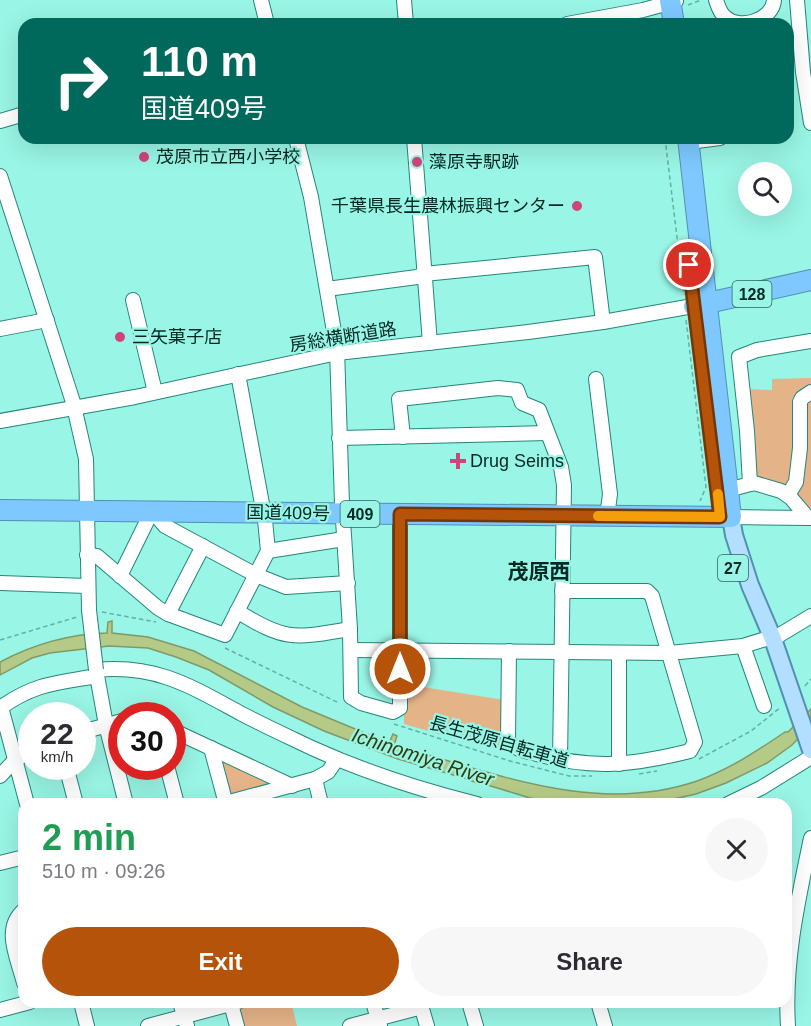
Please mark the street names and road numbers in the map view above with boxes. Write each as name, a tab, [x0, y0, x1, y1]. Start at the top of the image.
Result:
road number: 128	[732, 281, 771, 307]
street label: 房総横断道路	[288, 319, 398, 355]
road number: 409	[340, 501, 380, 527]
street label: 国道409号	[246, 502, 330, 524]
road number: 27	[718, 555, 748, 581]
street label: 長生茂原自転車道	[427, 713, 571, 771]

